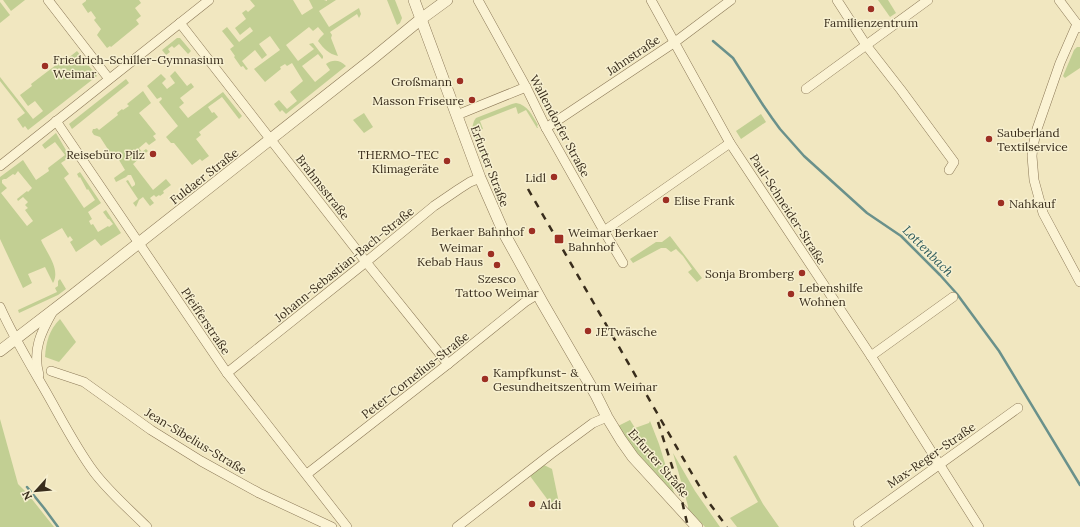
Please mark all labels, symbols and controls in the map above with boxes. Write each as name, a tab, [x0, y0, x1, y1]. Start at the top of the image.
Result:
marker: Familienzentrum	[866, 4, 876, 14]
place label: Familienzentrum	[824, 15, 918, 30]
street label: Jahnstraße	[603, 31, 663, 79]
place label: Friedrich-Schiller-Gymnasium Weimar	[53, 52, 224, 81]
marker: Friedrich-Schiller-Gymnasium Weimar	[40, 61, 50, 71]
street label: Wallendorfer Straße	[527, 72, 594, 180]
place label: Großmann	[391, 74, 452, 89]
marker: Großmann	[455, 76, 465, 86]
place label: Masson Friseure	[372, 93, 464, 108]
marker: Masson Friseure	[467, 95, 477, 105]
street label: Erfurter Straße	[468, 123, 513, 209]
place label: Sauberland Textilservice	[997, 125, 1068, 154]
marker: Sauberland Textilservice	[984, 134, 994, 144]
street label: Fuldaer Straße	[167, 144, 242, 207]
place label: Reisebüro Pilz	[66, 147, 145, 162]
place label: THERMO-TEC Klimageräte	[358, 147, 440, 176]
marker: Reisebüro Pilz	[148, 149, 158, 159]
street label: Paul-Schneider-Straße	[747, 151, 830, 268]
street label: Brahmsstraße	[293, 152, 353, 223]
marker: THERMO-TEC Klimageräte	[442, 156, 452, 166]
place label: Lidl	[525, 170, 546, 185]
marker: Lidl	[549, 172, 559, 182]
place label: Elise Frank	[674, 193, 735, 208]
marker: Elise Frank	[661, 195, 671, 205]
place label: Nahkauf	[1009, 196, 1056, 211]
marker: Nahkauf	[996, 198, 1006, 208]
street label: Johann-Sebastian-Bach-Straße	[271, 203, 417, 325]
water label: Lottenbach	[899, 222, 957, 280]
place label: Berkaer Bahnhof	[431, 224, 525, 239]
place label: Weimar Berkaer Bahnhof	[568, 225, 659, 254]
marker: Berkaer Bahnhof	[527, 226, 537, 236]
marker: Weimar Berkaer Bahnhof	[553, 233, 565, 245]
place label: Weimar Kebab Haus	[417, 240, 484, 269]
marker: Weimar Kebab Haus	[486, 249, 496, 259]
marker: Szesco Tattoo Weimar	[492, 260, 502, 270]
place label: Sonja Bromberg	[705, 266, 794, 281]
marker: Sonja Bromberg	[797, 268, 807, 278]
place label: Szesco Tattoo Weimar	[455, 271, 540, 300]
place label: Lebenshilfe Wohnen	[799, 280, 864, 309]
street label: Pfeifferstraße	[178, 285, 234, 358]
marker: Lebenshilfe Wohnen	[786, 289, 796, 299]
place label: JETwäsche	[595, 324, 657, 339]
marker: JETwäsche	[583, 326, 593, 336]
street label: Peter-Cornelius-Straße	[358, 328, 472, 422]
place label: Kampfkunst- & Gesundheitszentrum Weimar	[493, 365, 658, 394]
marker: Kampfkunst- & Gesundheitszentrum Weimar	[480, 374, 490, 384]
street label: Jean-Sibelius-Straße	[142, 404, 250, 478]
street label: Max-Reger-Straße	[884, 419, 978, 491]
street label: Erfurter Straße	[625, 426, 693, 501]
north arrow	[16, 471, 56, 511]
text: N	[19, 488, 35, 503]
place label: Aldi	[539, 497, 561, 512]
marker: Aldi	[527, 499, 537, 509]

